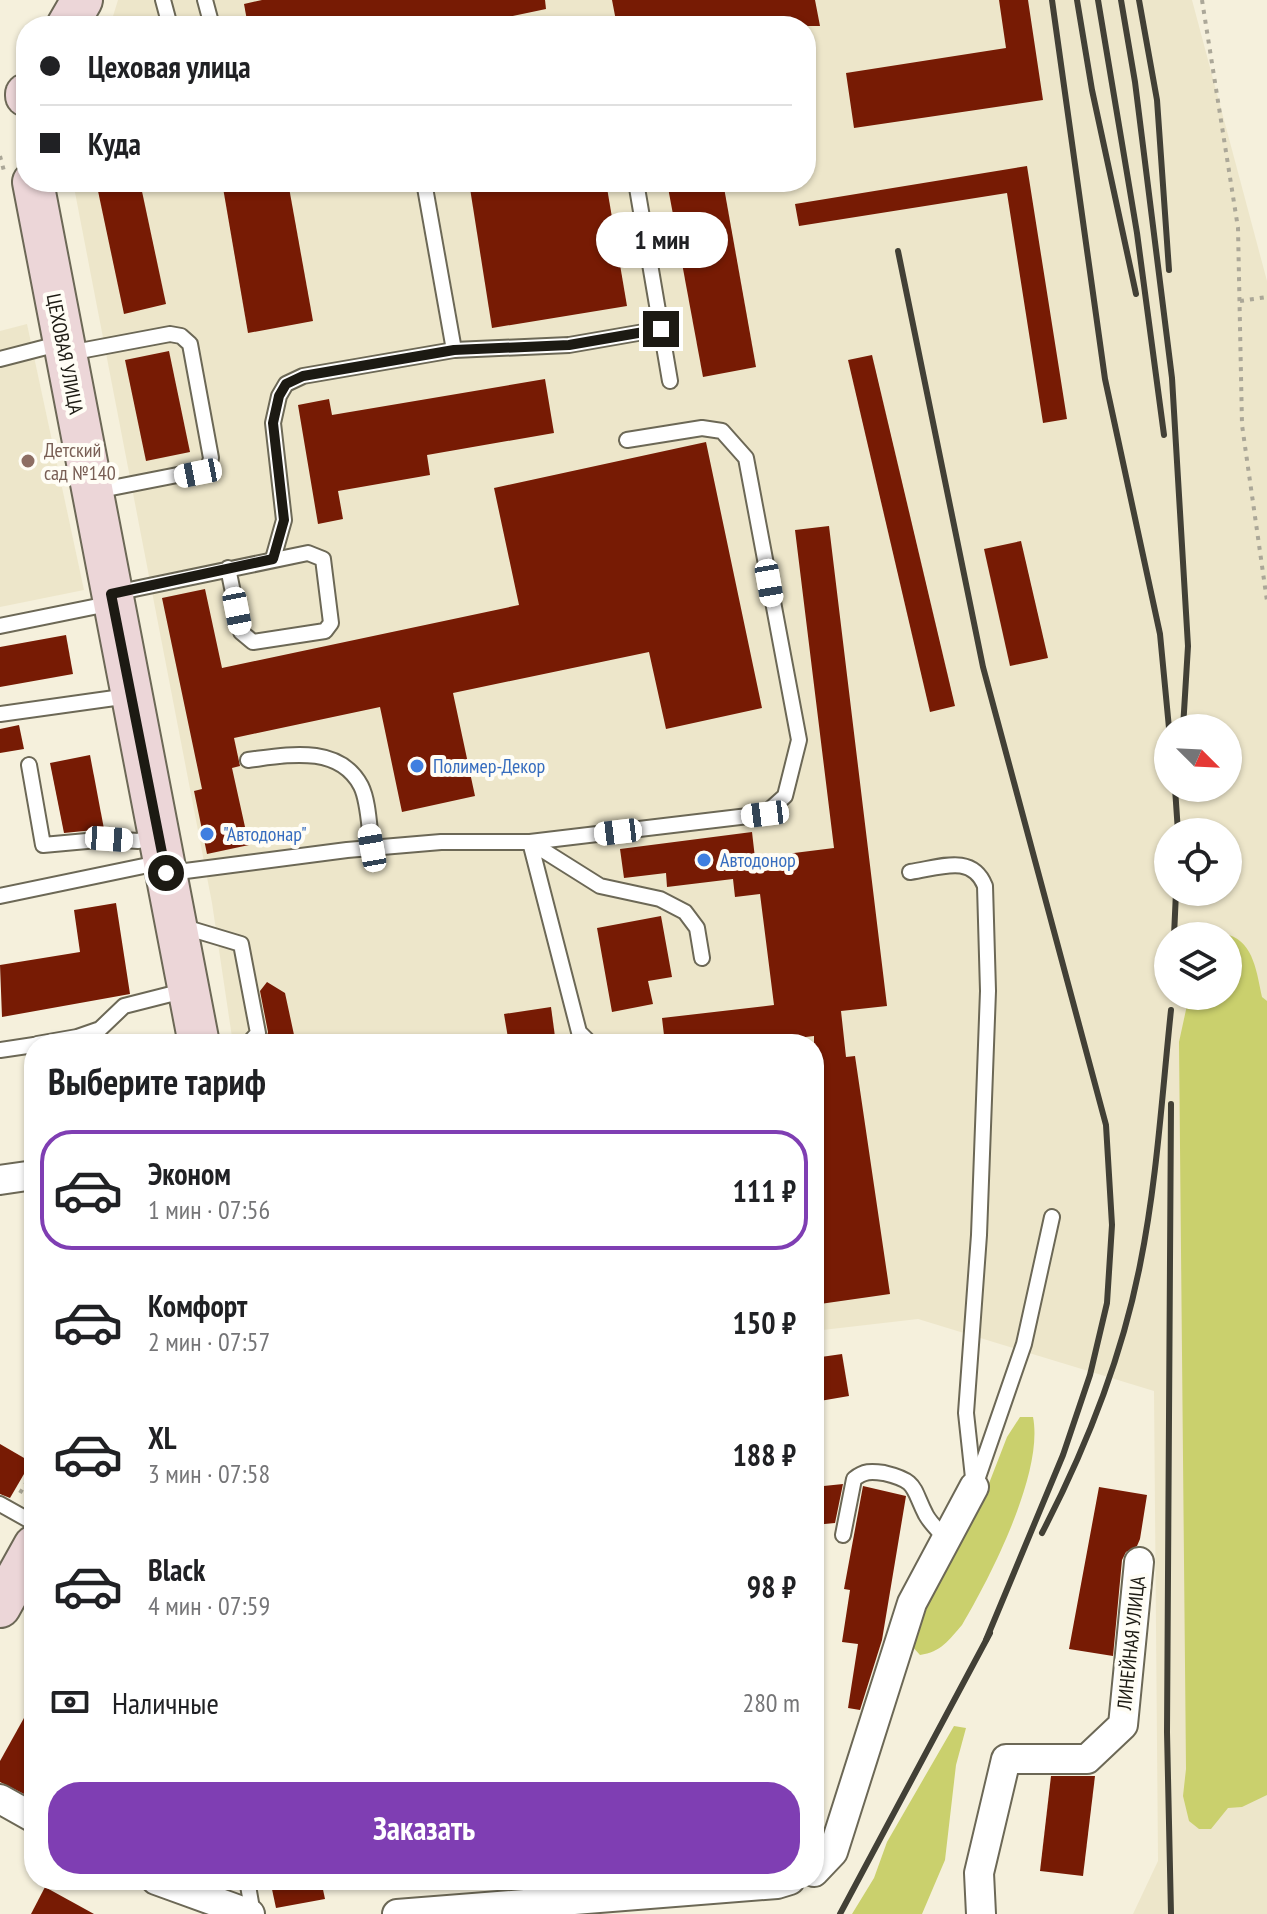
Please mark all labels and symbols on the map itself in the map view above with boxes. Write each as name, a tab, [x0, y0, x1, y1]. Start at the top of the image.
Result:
callout: 1 мин	[595, 213, 727, 269]
street label: ЦЕХОВАЯ УЛИЦА	[41, 292, 90, 417]
route end	[643, 311, 679, 347]
place label: Детский сад №140	[44, 437, 116, 486]
marker: Детский сад №140	[19, 452, 37, 470]
car	[172, 457, 224, 489]
car	[753, 557, 785, 609]
car	[221, 585, 253, 637]
north arrow	[1154, 714, 1242, 802]
place label: Полимер-Декор	[433, 753, 545, 779]
marker: Полимер-Декор	[408, 757, 426, 775]
car	[740, 799, 790, 829]
car	[593, 817, 643, 847]
place label: "Автодонар"	[223, 821, 307, 847]
car	[356, 822, 388, 874]
car	[84, 825, 134, 853]
marker: "Автодонар"	[198, 825, 216, 843]
place label: Автодонор	[720, 847, 796, 873]
marker: Автодонор	[695, 851, 713, 869]
route start	[148, 855, 184, 891]
street label: ЛИНЕЙНАЯ УЛИЦА	[1111, 1574, 1151, 1712]

